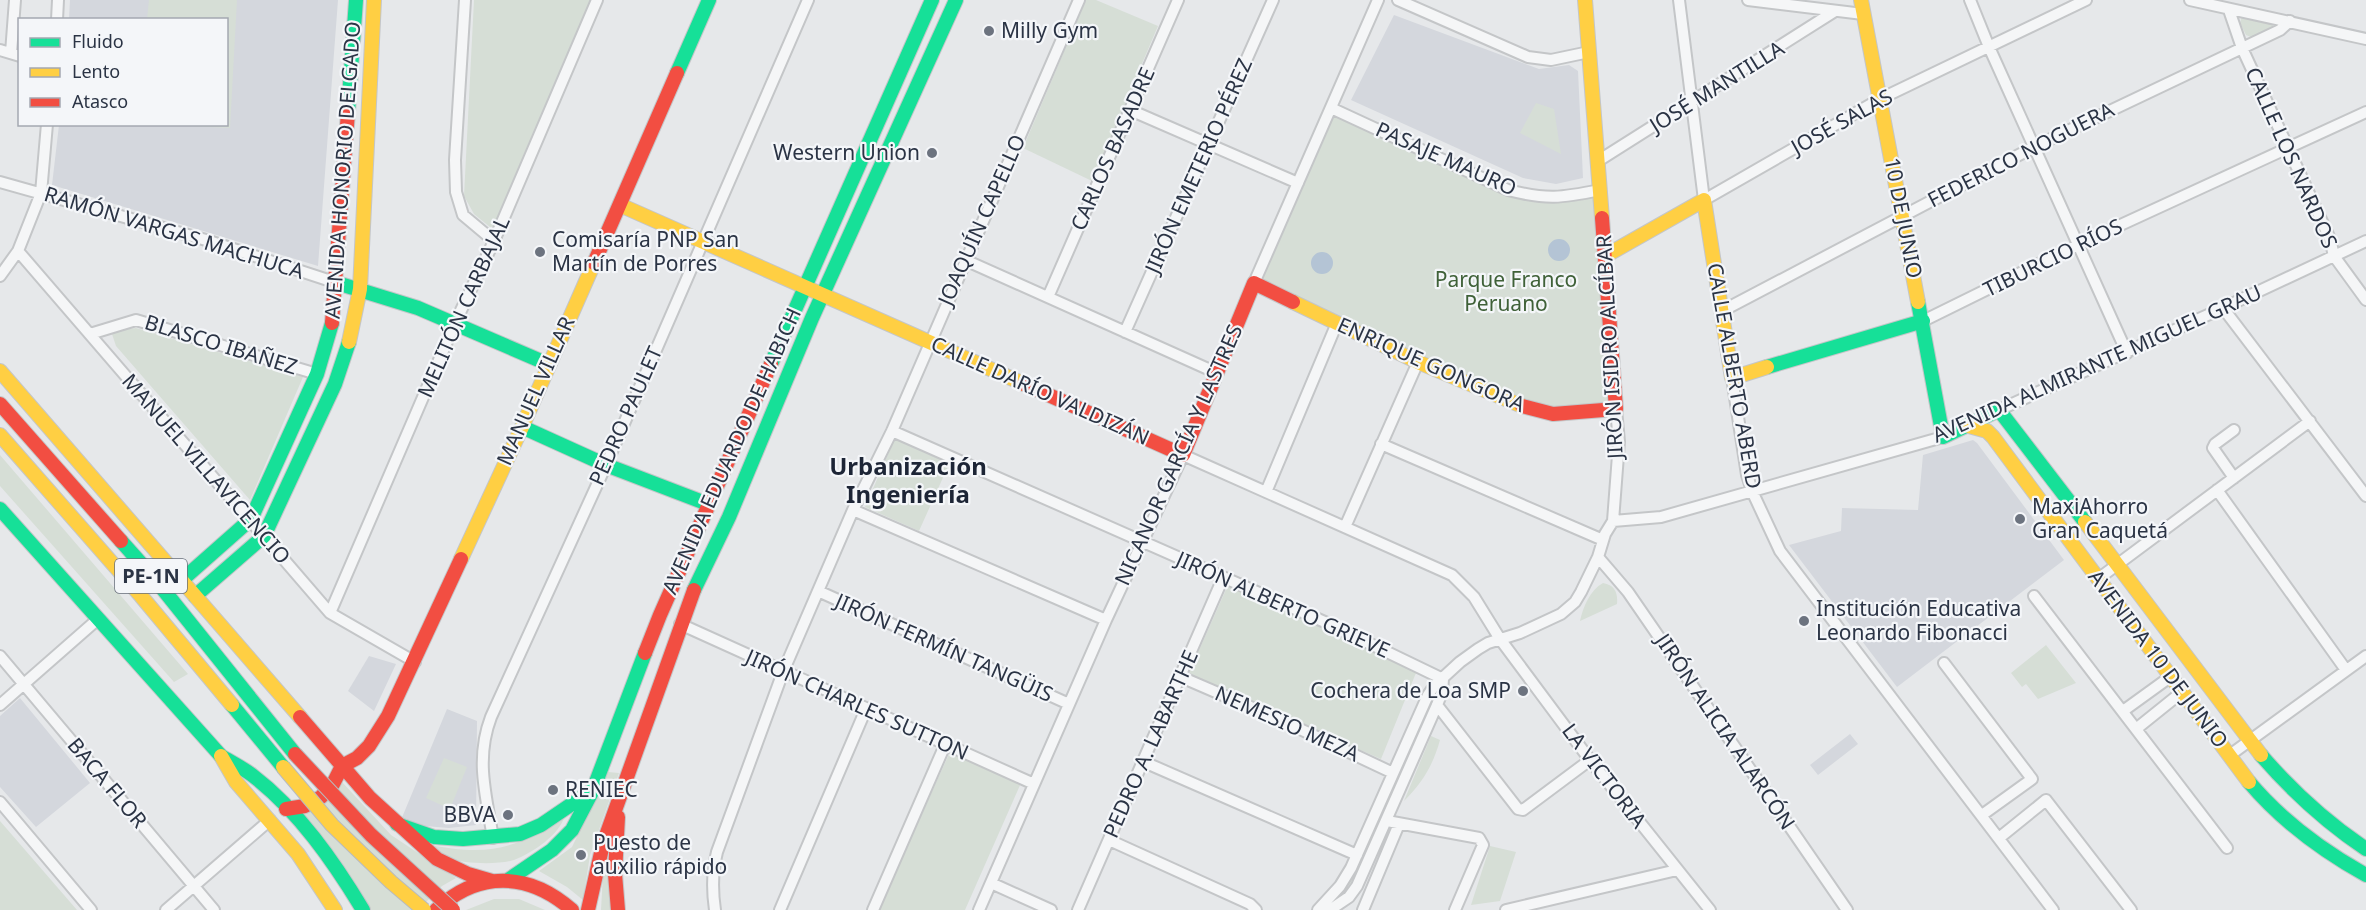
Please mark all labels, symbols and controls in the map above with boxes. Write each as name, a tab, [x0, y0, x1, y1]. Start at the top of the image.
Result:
place label: Milly Gym	[1001, 16, 1098, 44]
legend	[18, 18, 228, 126]
street label: AVENIDA HONORIO DELGADO	[318, 20, 366, 320]
marker: Milly Gym	[982, 24, 996, 38]
text: Fluido	[72, 29, 124, 53]
street label: JOSÉ MANTILLA	[1642, 33, 1789, 140]
street label: JIRÓN EMETERIO PÉREZ	[1137, 54, 1258, 279]
text: Lento	[72, 59, 120, 83]
street label: CARLOS BASADRE	[1064, 63, 1161, 235]
street label: CALLE LOS NARDOS	[2239, 63, 2344, 253]
street label: JOSÉ SALAS	[1784, 82, 1897, 161]
text: Atasco	[72, 89, 128, 113]
street label: FEDERICO NOGUERA	[1923, 95, 2119, 213]
street label: PASAJE MAURO	[1372, 115, 1521, 202]
street label: JOAQUÍN CAPELLO	[930, 130, 1031, 311]
place label: Western Union	[773, 138, 920, 166]
marker: Western Union	[925, 146, 939, 160]
street label: 10 DE JUNIO	[1879, 155, 1929, 281]
street label: RAMÓN VARGAS MACHUCA	[41, 179, 308, 285]
street label: MELITÓN CARBAJAL	[410, 211, 516, 402]
street label: TIBURCIO RÍOS	[1978, 211, 2127, 303]
place label: Comisaría PNP San Martín de Porres	[552, 225, 739, 277]
street label: JIRÓN ISIDRO ALCÍBAR	[1589, 234, 1629, 462]
marker: Comisaría PNP San Martín de Porres	[533, 245, 547, 259]
street label: CALLE ALBERTO ABERD	[1701, 261, 1769, 491]
park label: Parque Franco Peruano	[1435, 265, 1577, 317]
street label: AVENIDA ALMIRANTE MIGUEL GRAU	[1928, 278, 2266, 449]
street label: AVENIDA EDUARDO DE HABICH	[655, 303, 807, 598]
street label: BLASCO IBAÑEZ	[142, 308, 301, 381]
street label: ENRIQUE GONGORA	[1333, 310, 1530, 418]
street label: MANUEL VILLAR	[490, 312, 580, 469]
street label: NICANOR GARCÍA Y LASTRES	[1108, 320, 1248, 590]
street label: CALLE DARÍO VALDIZÁN	[927, 329, 1154, 451]
street label: PEDRO PAULET	[582, 341, 668, 490]
street label: MANUEL VILLAVICENCIO	[116, 367, 297, 569]
district label: Urbanización Ingeniería	[829, 449, 987, 510]
place label: MaxiAhorro Gran Caquetá	[2032, 492, 2168, 544]
marker: MaxiAhorro Gran Caquetá	[2013, 512, 2027, 526]
street label: JIRÓN ALBERTO GRIEVE	[1170, 543, 1395, 664]
road number: PE-1N	[115, 559, 187, 593]
street label: AVENIDA 10 DE JUNIO	[2083, 564, 2235, 753]
street label: JIRÓN FERMÍN TANGÜIS	[829, 586, 1058, 708]
place label: Institución Educativa Leonardo Fibonacci	[1816, 594, 2021, 646]
marker: Institución Educativa Leonardo Fibonacci	[1797, 614, 1811, 628]
street label: JIRÓN ALICIA ALARCÓN	[1649, 626, 1802, 835]
street label: JIRÓN CHARLES SUTTON	[740, 641, 973, 766]
street label: PEDRO A. LABARTHE	[1096, 645, 1204, 842]
place label: Cochera de Loa SMP	[1310, 676, 1511, 704]
street label: NEMESIO MEZA	[1211, 679, 1364, 768]
marker: Cochera de Loa SMP	[1516, 684, 1530, 698]
street label: LA VICTORIA	[1556, 717, 1654, 834]
street label: BACA FLOR	[62, 731, 154, 833]
place label: RENIEC	[565, 775, 638, 803]
marker: RENIEC	[546, 783, 560, 797]
place label: BBVA	[444, 800, 497, 828]
marker: BBVA	[501, 808, 515, 822]
place label: Puesto de auxilio rápido	[593, 828, 727, 880]
marker: Puesto de auxilio rápido	[574, 848, 588, 862]

